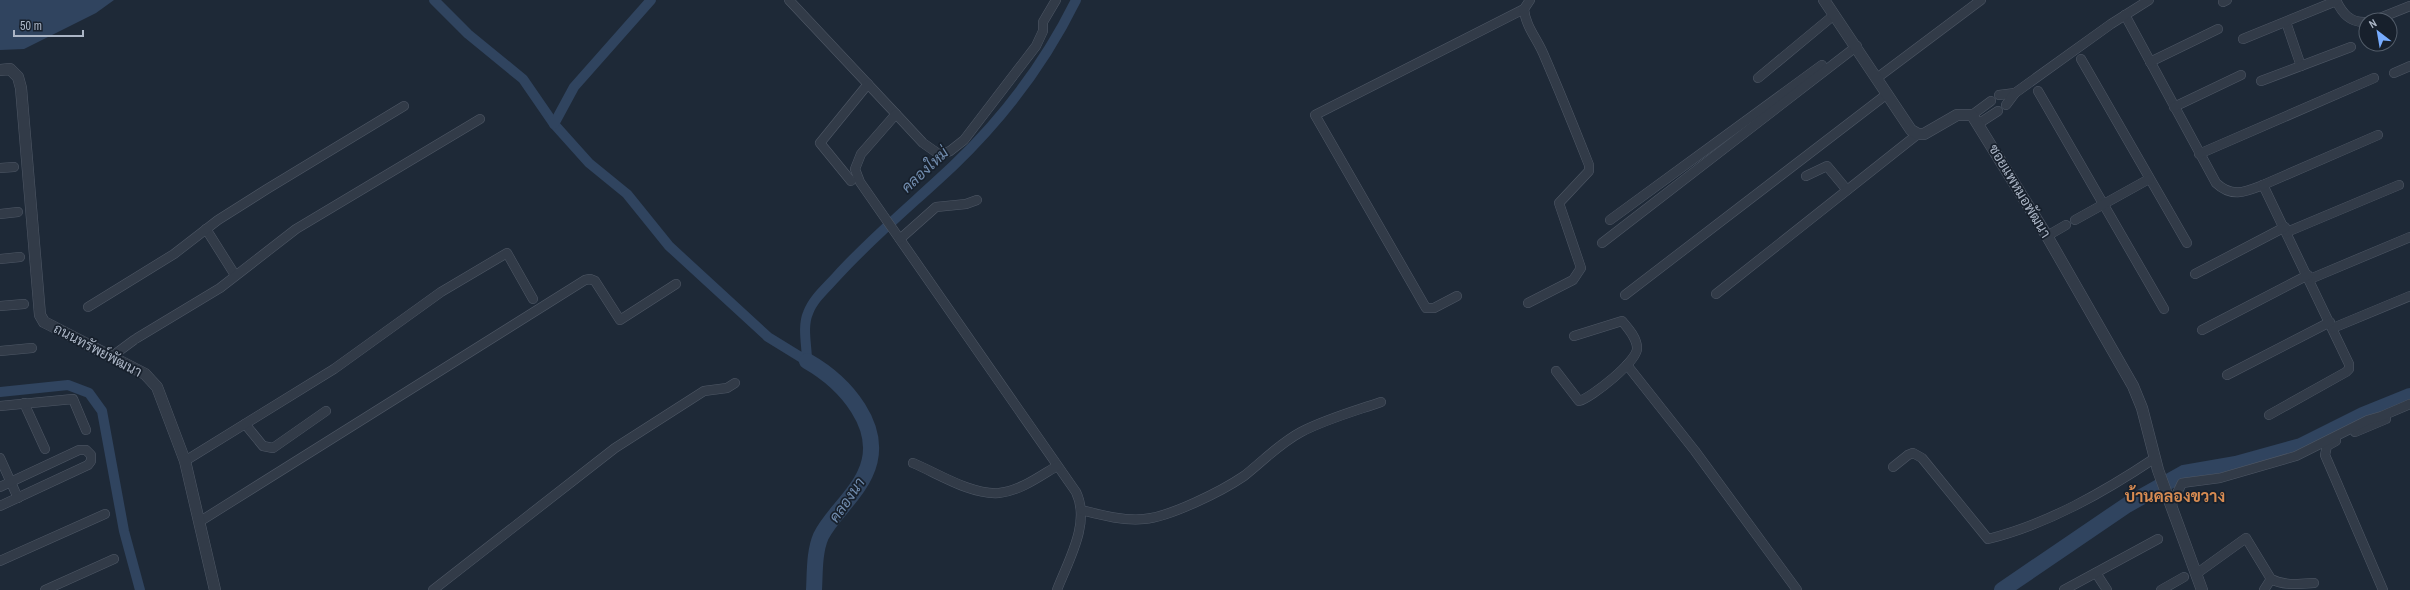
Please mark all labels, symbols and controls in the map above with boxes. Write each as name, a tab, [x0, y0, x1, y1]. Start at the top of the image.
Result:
scale bar	[14, 12, 83, 38]
north arrow	[2358, 12, 2398, 52]
text: N	[2366, 16, 2379, 31]
text: 50 m	[20, 18, 42, 34]
street label: ซอยแพหมอพัฒนา	[1985, 141, 2055, 241]
water label: คลองใหม่	[896, 142, 954, 197]
street label: ถนนทรัพย์พัฒนา	[51, 319, 145, 381]
water label: คลองนา	[824, 473, 870, 526]
district label: บ้านคลองขวาง	[2125, 485, 2225, 507]

